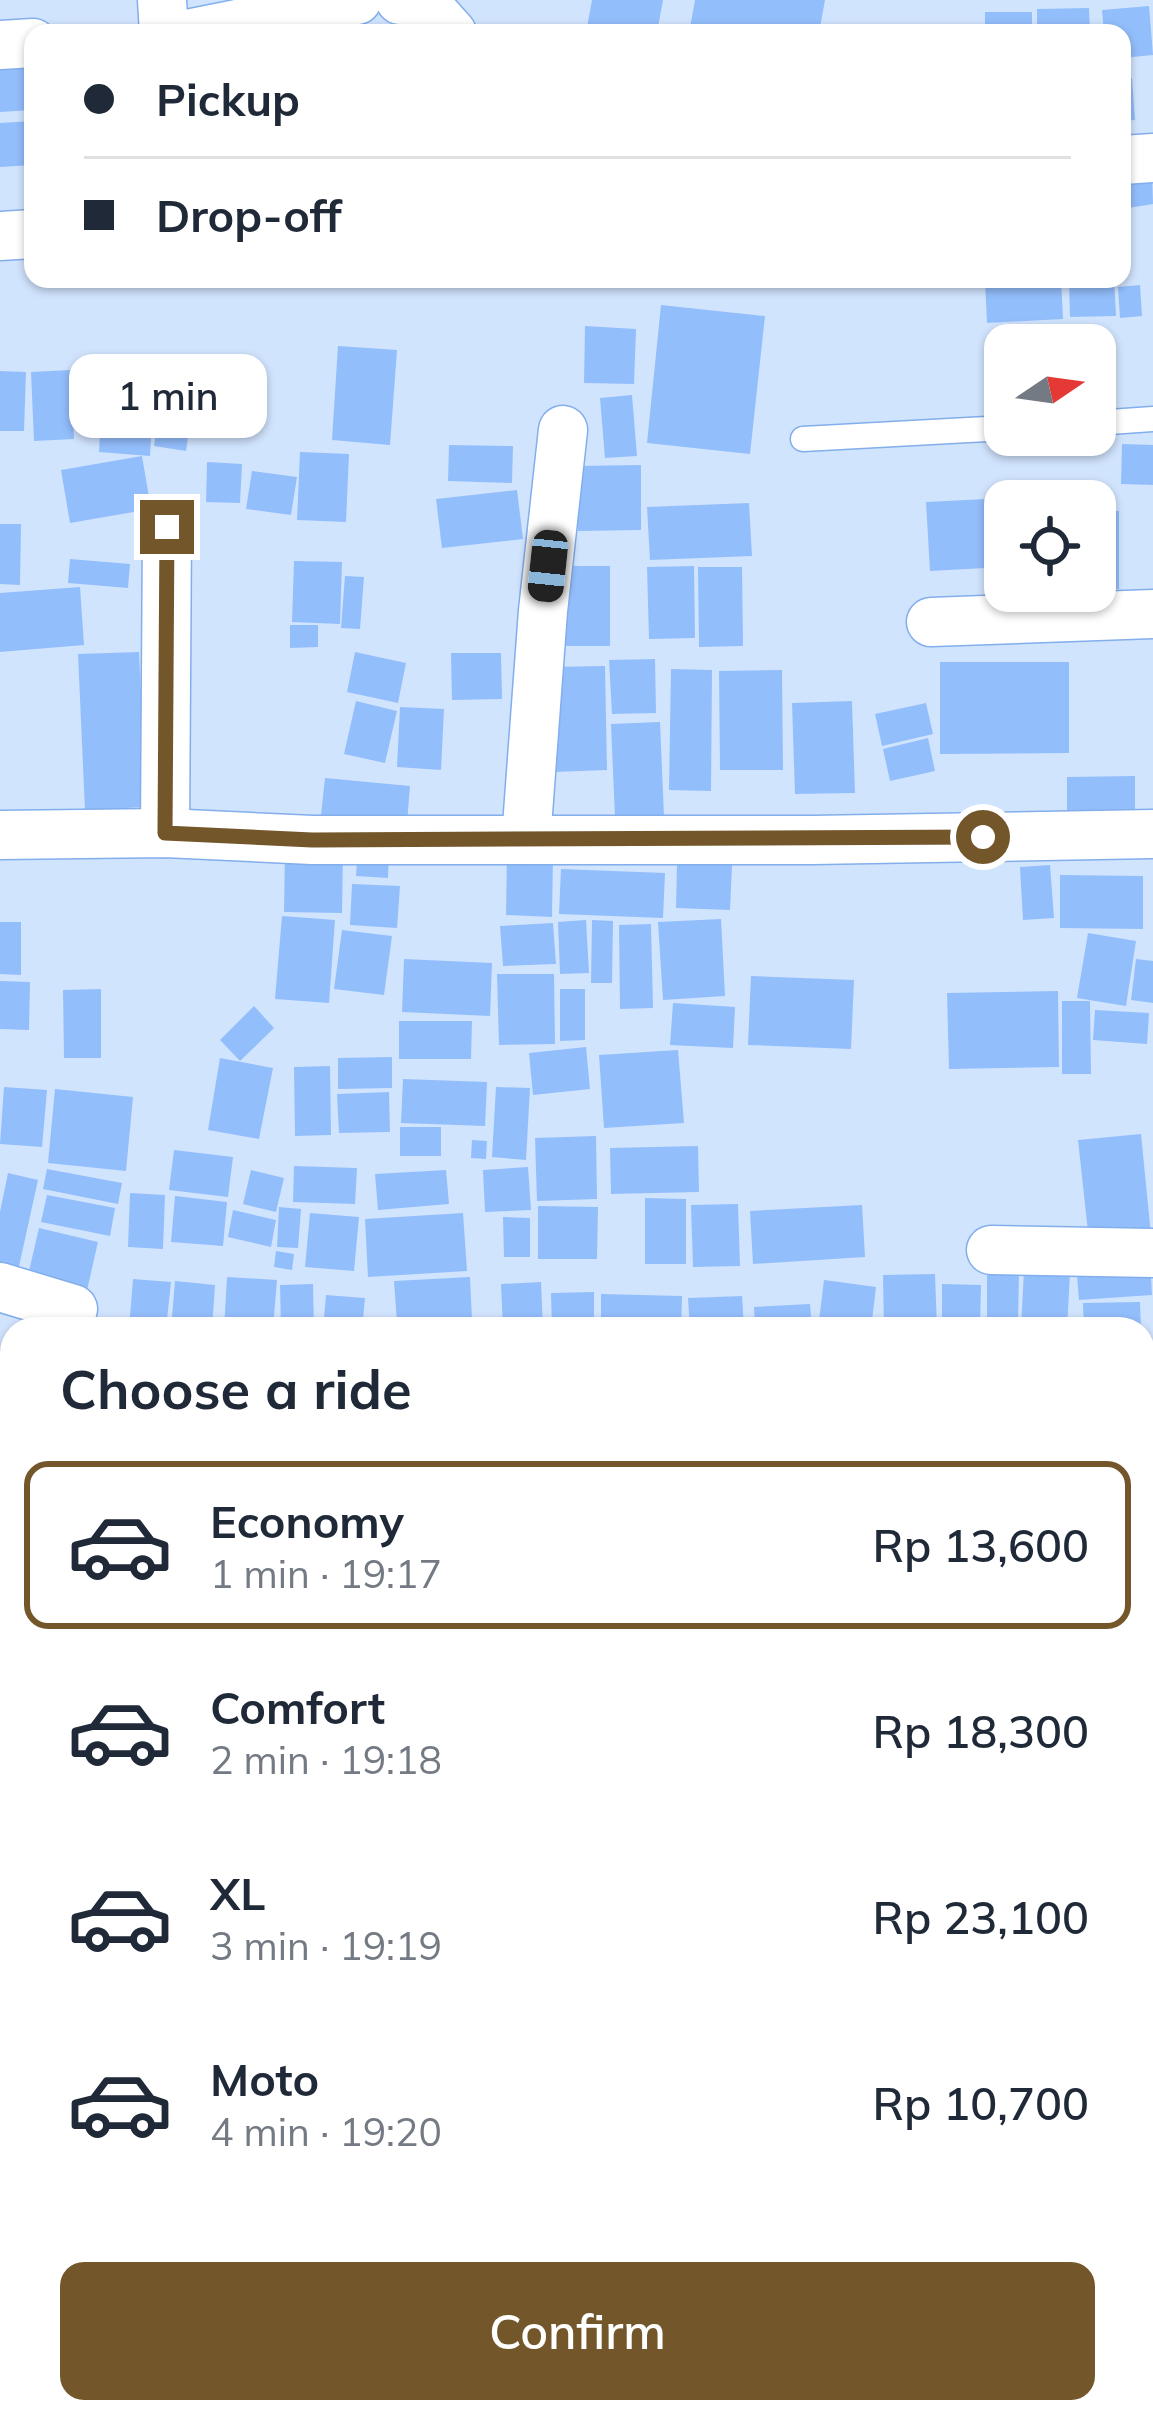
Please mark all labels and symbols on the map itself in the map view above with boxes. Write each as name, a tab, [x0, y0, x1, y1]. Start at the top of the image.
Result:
north arrow	[984, 324, 1116, 456]
callout: 1 min	[68, 353, 266, 437]
route end	[140, 500, 194, 554]
car	[526, 528, 570, 604]
route start	[956, 810, 1010, 864]

